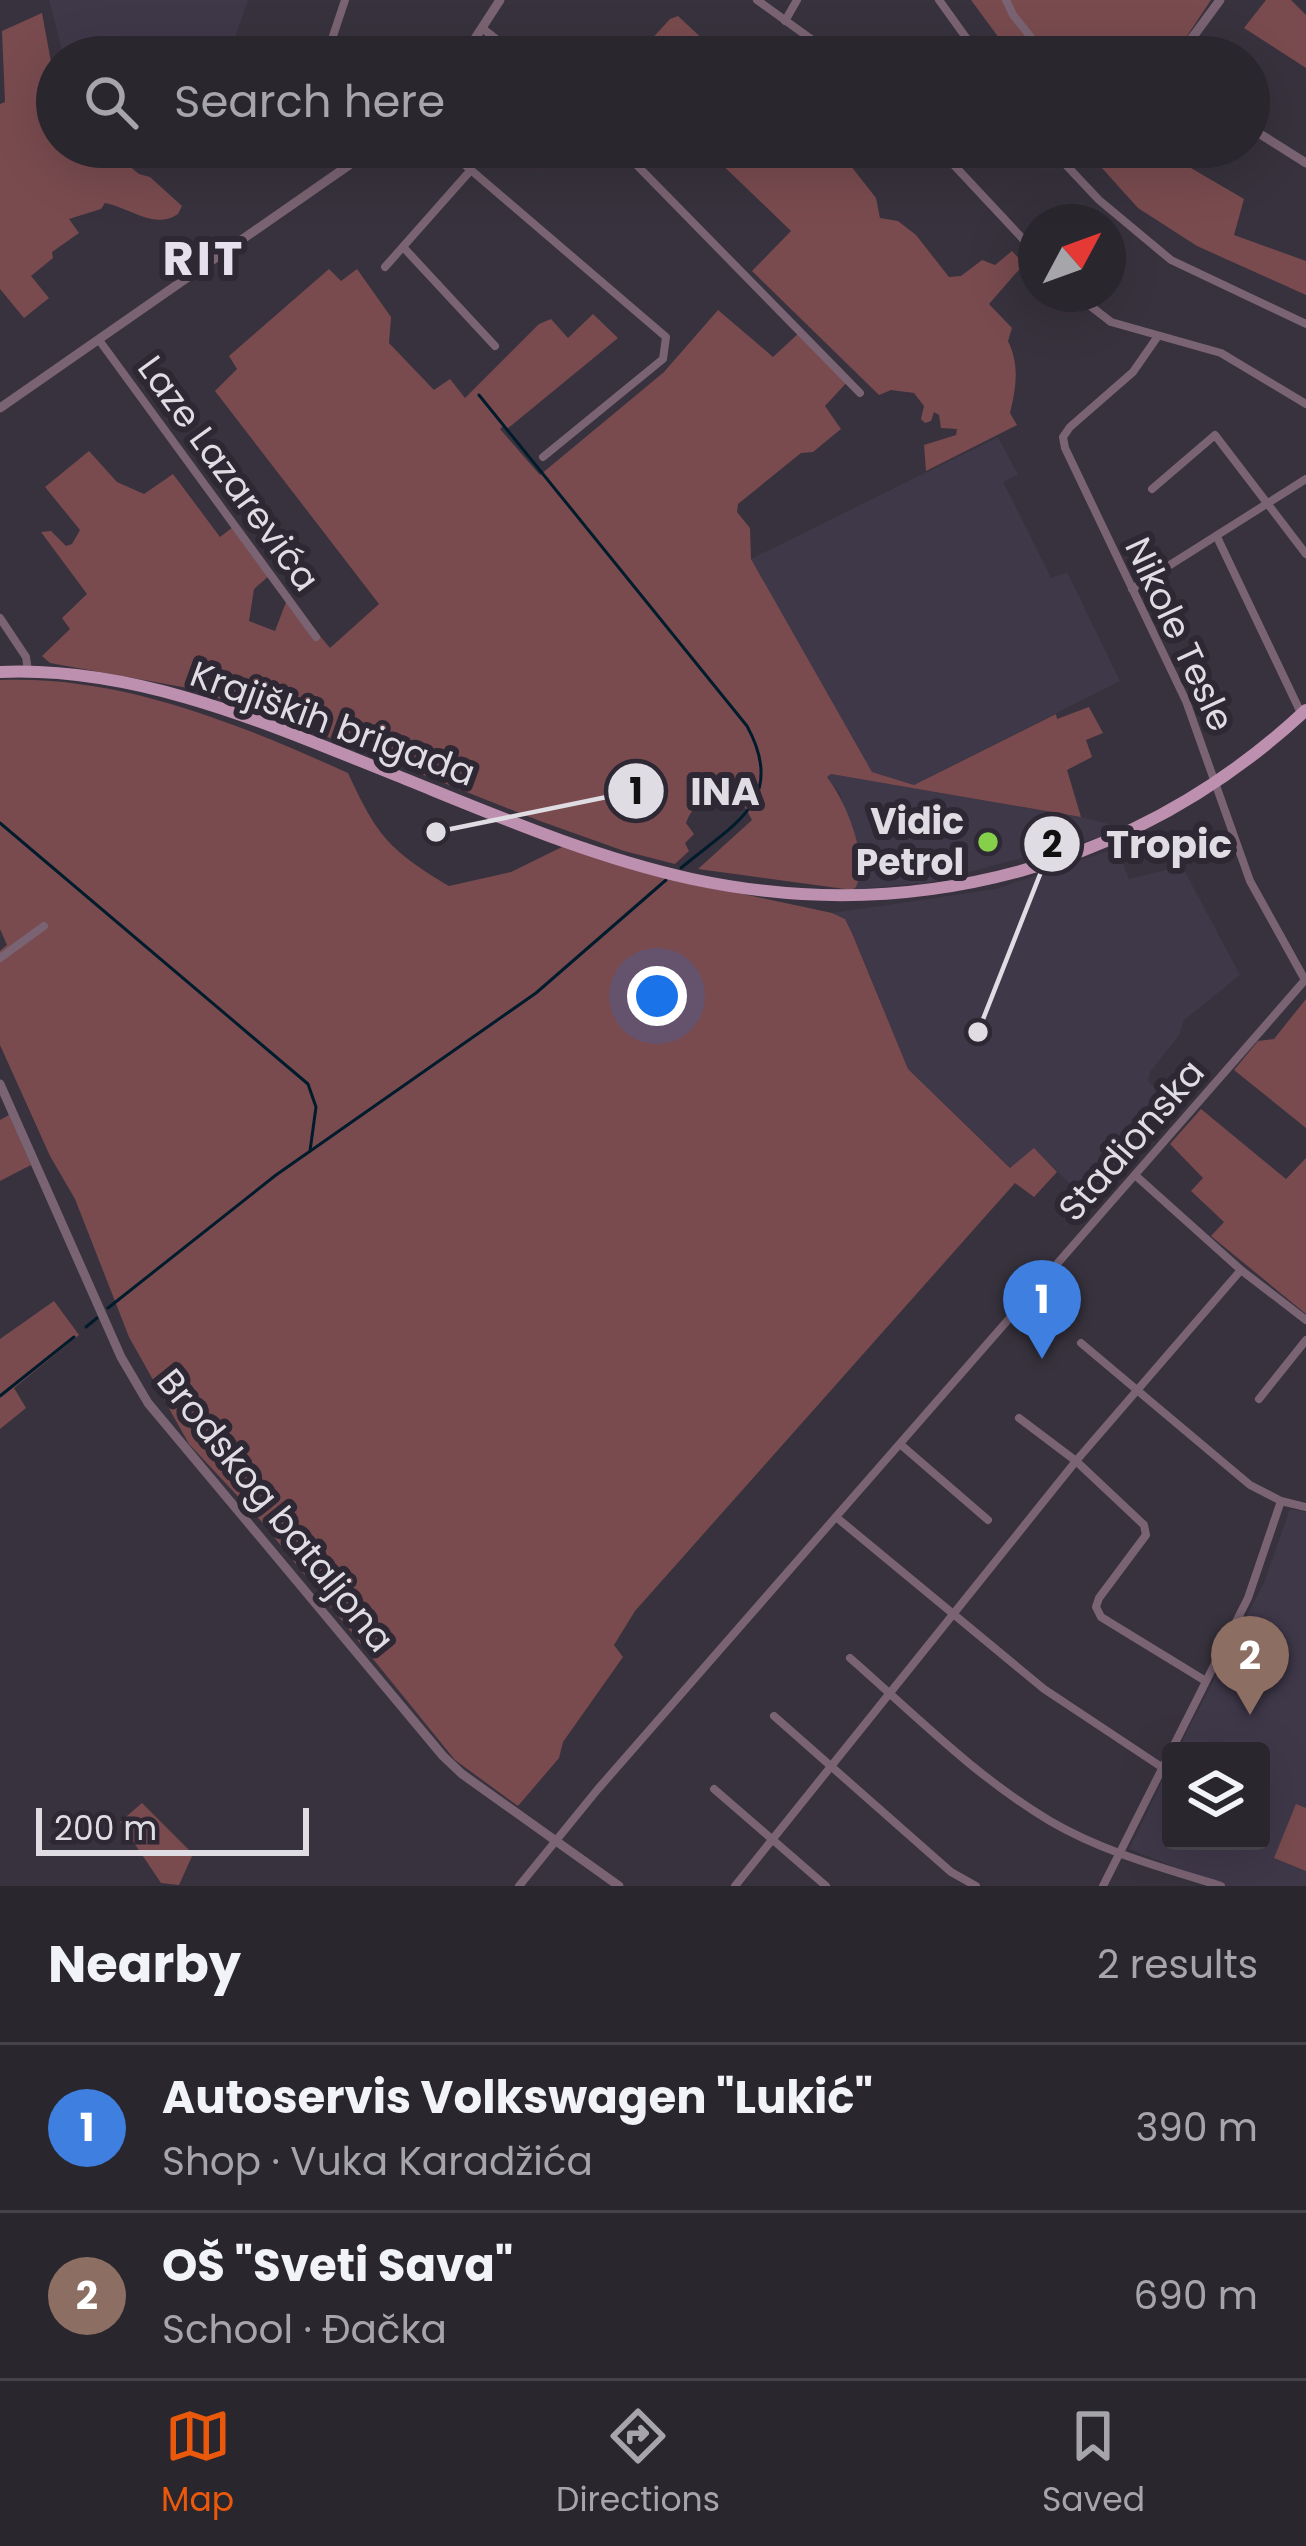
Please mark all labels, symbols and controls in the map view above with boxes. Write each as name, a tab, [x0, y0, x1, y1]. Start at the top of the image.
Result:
search box	[36, 36, 1270, 168]
icon: search	[78, 69, 144, 135]
text: Search here	[174, 70, 445, 133]
north arrow	[1018, 204, 1126, 312]
district label: RIT	[163, 225, 245, 292]
street label: Laze Lazarevića	[126, 345, 331, 601]
street label: Nikole Tesle	[1112, 529, 1247, 739]
street label: Krajiških brigada	[183, 648, 482, 799]
callout: INA	[606, 754, 784, 829]
text: INA	[690, 764, 760, 819]
text: 1	[629, 766, 643, 817]
place label: Vidic Petrol	[856, 796, 964, 888]
callout: Tropic	[1022, 807, 1256, 882]
text: Tropic	[1106, 817, 1232, 872]
text: 2	[1042, 819, 1062, 870]
marker: Vidic Petrol	[975, 829, 1001, 855]
your location	[627, 966, 687, 1026]
street label: Stadionska	[1047, 1048, 1216, 1232]
pin: 1	[1003, 1260, 1081, 1359]
street label: Brodskog bataljona	[145, 1358, 406, 1663]
pin: 2	[1211, 1616, 1289, 1715]
map controls	[1162, 1742, 1270, 1850]
button: layers	[1162, 1742, 1270, 1850]
scale bar	[36, 1802, 309, 1855]
text: 200 m	[54, 1805, 157, 1852]
text: Nearby	[48, 1928, 241, 2000]
text: 2 results	[1097, 1937, 1258, 1992]
text: Autoservis Volkswagen "Lukić"	[162, 2066, 873, 2129]
text: 1	[80, 2100, 94, 2155]
text: 390 m	[1135, 2100, 1258, 2155]
text: Shop · Vuka Karadžića	[162, 2134, 593, 2189]
text: OŠ "Sveti Sava"	[162, 2234, 513, 2297]
text: 2	[76, 2268, 98, 2323]
text: 690 m	[1134, 2268, 1258, 2323]
text: School · Đačka	[162, 2302, 447, 2357]
tab: Map	[161, 2403, 234, 2525]
tab: Directions	[556, 2403, 720, 2525]
tab: Saved	[1042, 2403, 1145, 2525]

